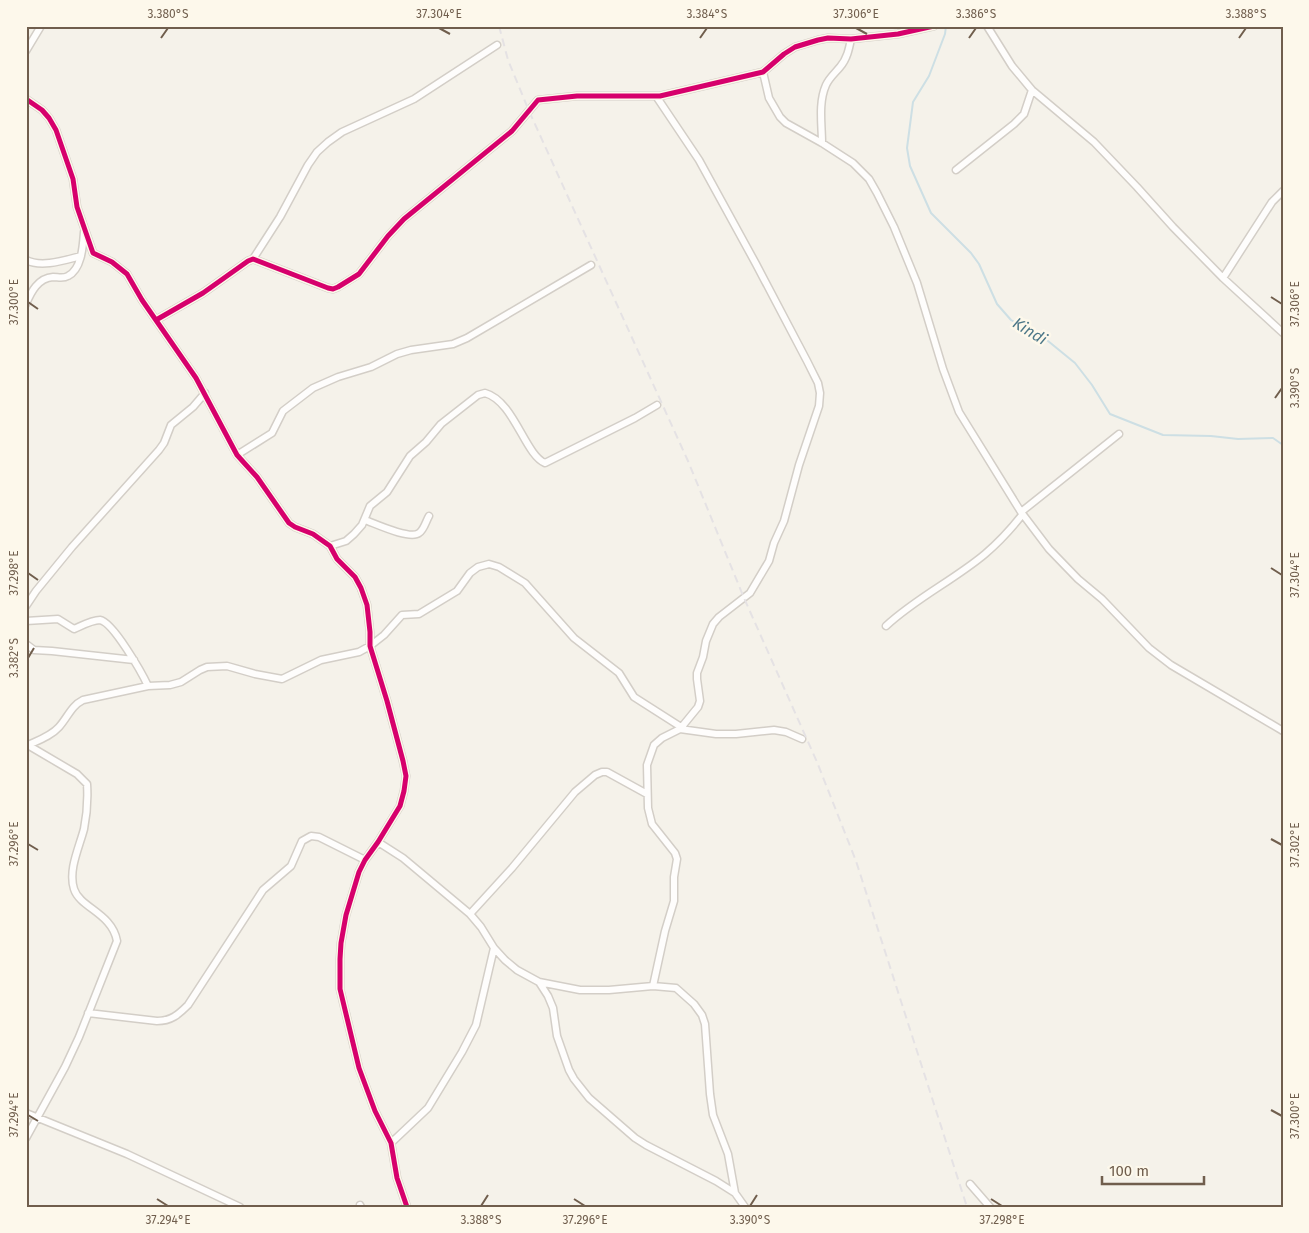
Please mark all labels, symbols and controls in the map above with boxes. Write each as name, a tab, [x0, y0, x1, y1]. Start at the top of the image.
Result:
text: 3.380°S	[147, 7, 189, 21]
text: 37.304°E	[416, 7, 462, 21]
text: 3.384°S	[687, 7, 728, 21]
text: 37.306°E	[833, 7, 879, 21]
text: 3.386°S	[956, 7, 997, 21]
text: 3.388°S	[1225, 7, 1267, 21]
text: 37.300°E	[7, 279, 21, 325]
text: 37.306°E	[1288, 281, 1302, 327]
water label: Kindi	[1009, 313, 1051, 349]
text: 3.390°S	[1288, 367, 1302, 408]
text: 37.298°E	[7, 550, 21, 596]
text: 37.304°E	[1288, 552, 1302, 598]
text: 3.382°S	[7, 637, 21, 678]
text: 37.296°E	[7, 821, 21, 867]
text: 37.302°E	[1288, 822, 1302, 868]
text: 37.294°E	[7, 1092, 21, 1138]
text: 37.300°E	[1288, 1093, 1302, 1139]
scale bar	[1102, 1153, 1204, 1185]
text: 100 m	[1109, 1162, 1149, 1180]
text: 37.294°E	[145, 1213, 191, 1227]
text: 3.388°S	[460, 1213, 502, 1227]
text: 37.296°E	[562, 1213, 608, 1227]
text: 3.390°S	[730, 1213, 771, 1227]
text: 37.298°E	[979, 1213, 1025, 1227]

